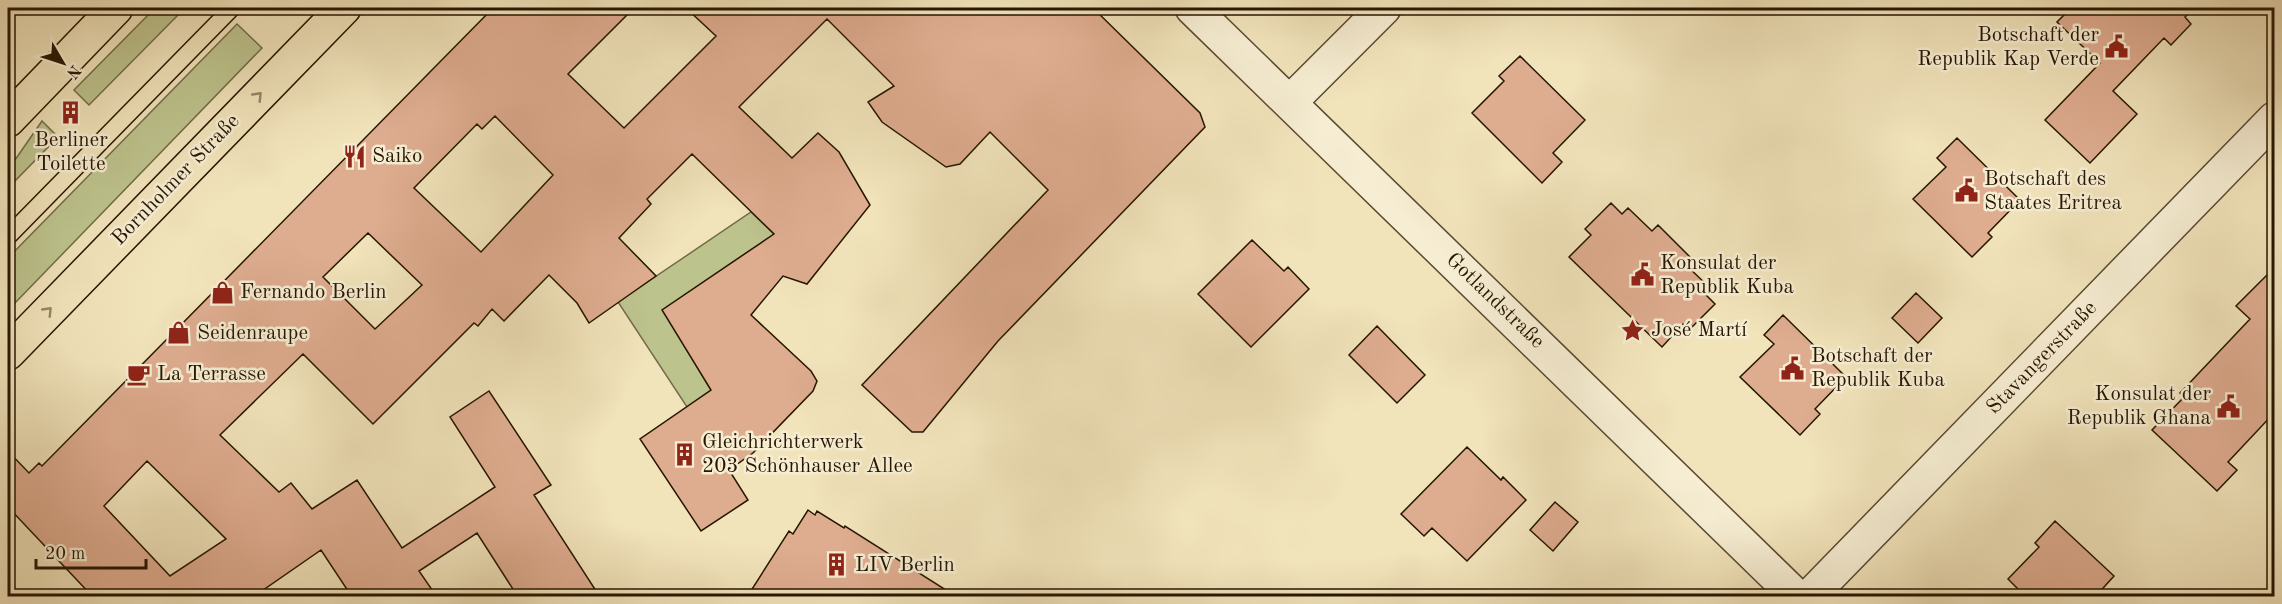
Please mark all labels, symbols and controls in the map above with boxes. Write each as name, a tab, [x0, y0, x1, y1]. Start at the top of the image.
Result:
place label: Botschaft der Republik Kap Verde	[1917, 25, 2099, 70]
north arrow	[33, 33, 93, 93]
public building icon: Botschaft der Republik Kap Verde	[2104, 34, 2130, 60]
text: N	[63, 61, 83, 82]
one-way arrow	[250, 92, 261, 103]
building icon: Berliner Toilette	[58, 99, 84, 125]
street label: Bornholmer Straße	[108, 110, 244, 250]
place label: Berliner Toilette	[34, 130, 108, 175]
restaurant icon: Saiko	[341, 143, 367, 169]
place label: Saiko	[372, 146, 422, 167]
place label: Botschaft des Staates Eritrea	[1984, 169, 2122, 214]
public building icon: Botschaft des Staates Eritrea	[1953, 178, 1979, 204]
street label: Gotlandstraße	[1442, 249, 1548, 353]
place label: Konsulat der Republik Kuba	[1660, 253, 1794, 298]
public building icon: Konsulat der Republik Kuba	[1629, 262, 1655, 288]
shop icon: Fernando Berlin	[209, 279, 235, 305]
place label: Fernando Berlin	[240, 282, 387, 303]
street label: Stavangerstraße	[1983, 297, 2101, 419]
one-way arrow	[41, 307, 52, 318]
place icon: José Martí	[1620, 317, 1646, 343]
shop icon: Seidenraupe	[166, 320, 192, 346]
place label: José Martí	[1651, 320, 1747, 341]
place label: Seidenraupe	[197, 323, 308, 344]
place label: Botschaft der Republik Kuba	[1811, 346, 1945, 391]
public building icon: Botschaft der Republik Kuba	[1780, 355, 1806, 381]
cafe icon: La Terrasse	[126, 361, 152, 387]
place label: La Terrasse	[157, 364, 266, 385]
place label: Konsulat der Republik Ghana	[2067, 384, 2211, 429]
public building icon: Konsulat der Republik Ghana	[2216, 393, 2242, 419]
place label: Gleichrichterwerk 203 Schönhauser Allee	[702, 432, 913, 477]
building icon: Gleichrichterwerk 203 Schönhauser Allee	[671, 441, 697, 467]
scale bar	[36, 532, 146, 570]
text: 20 m	[45, 545, 85, 563]
building icon: LIV Berlin	[824, 552, 850, 578]
place label: LIV Berlin	[855, 555, 955, 576]

